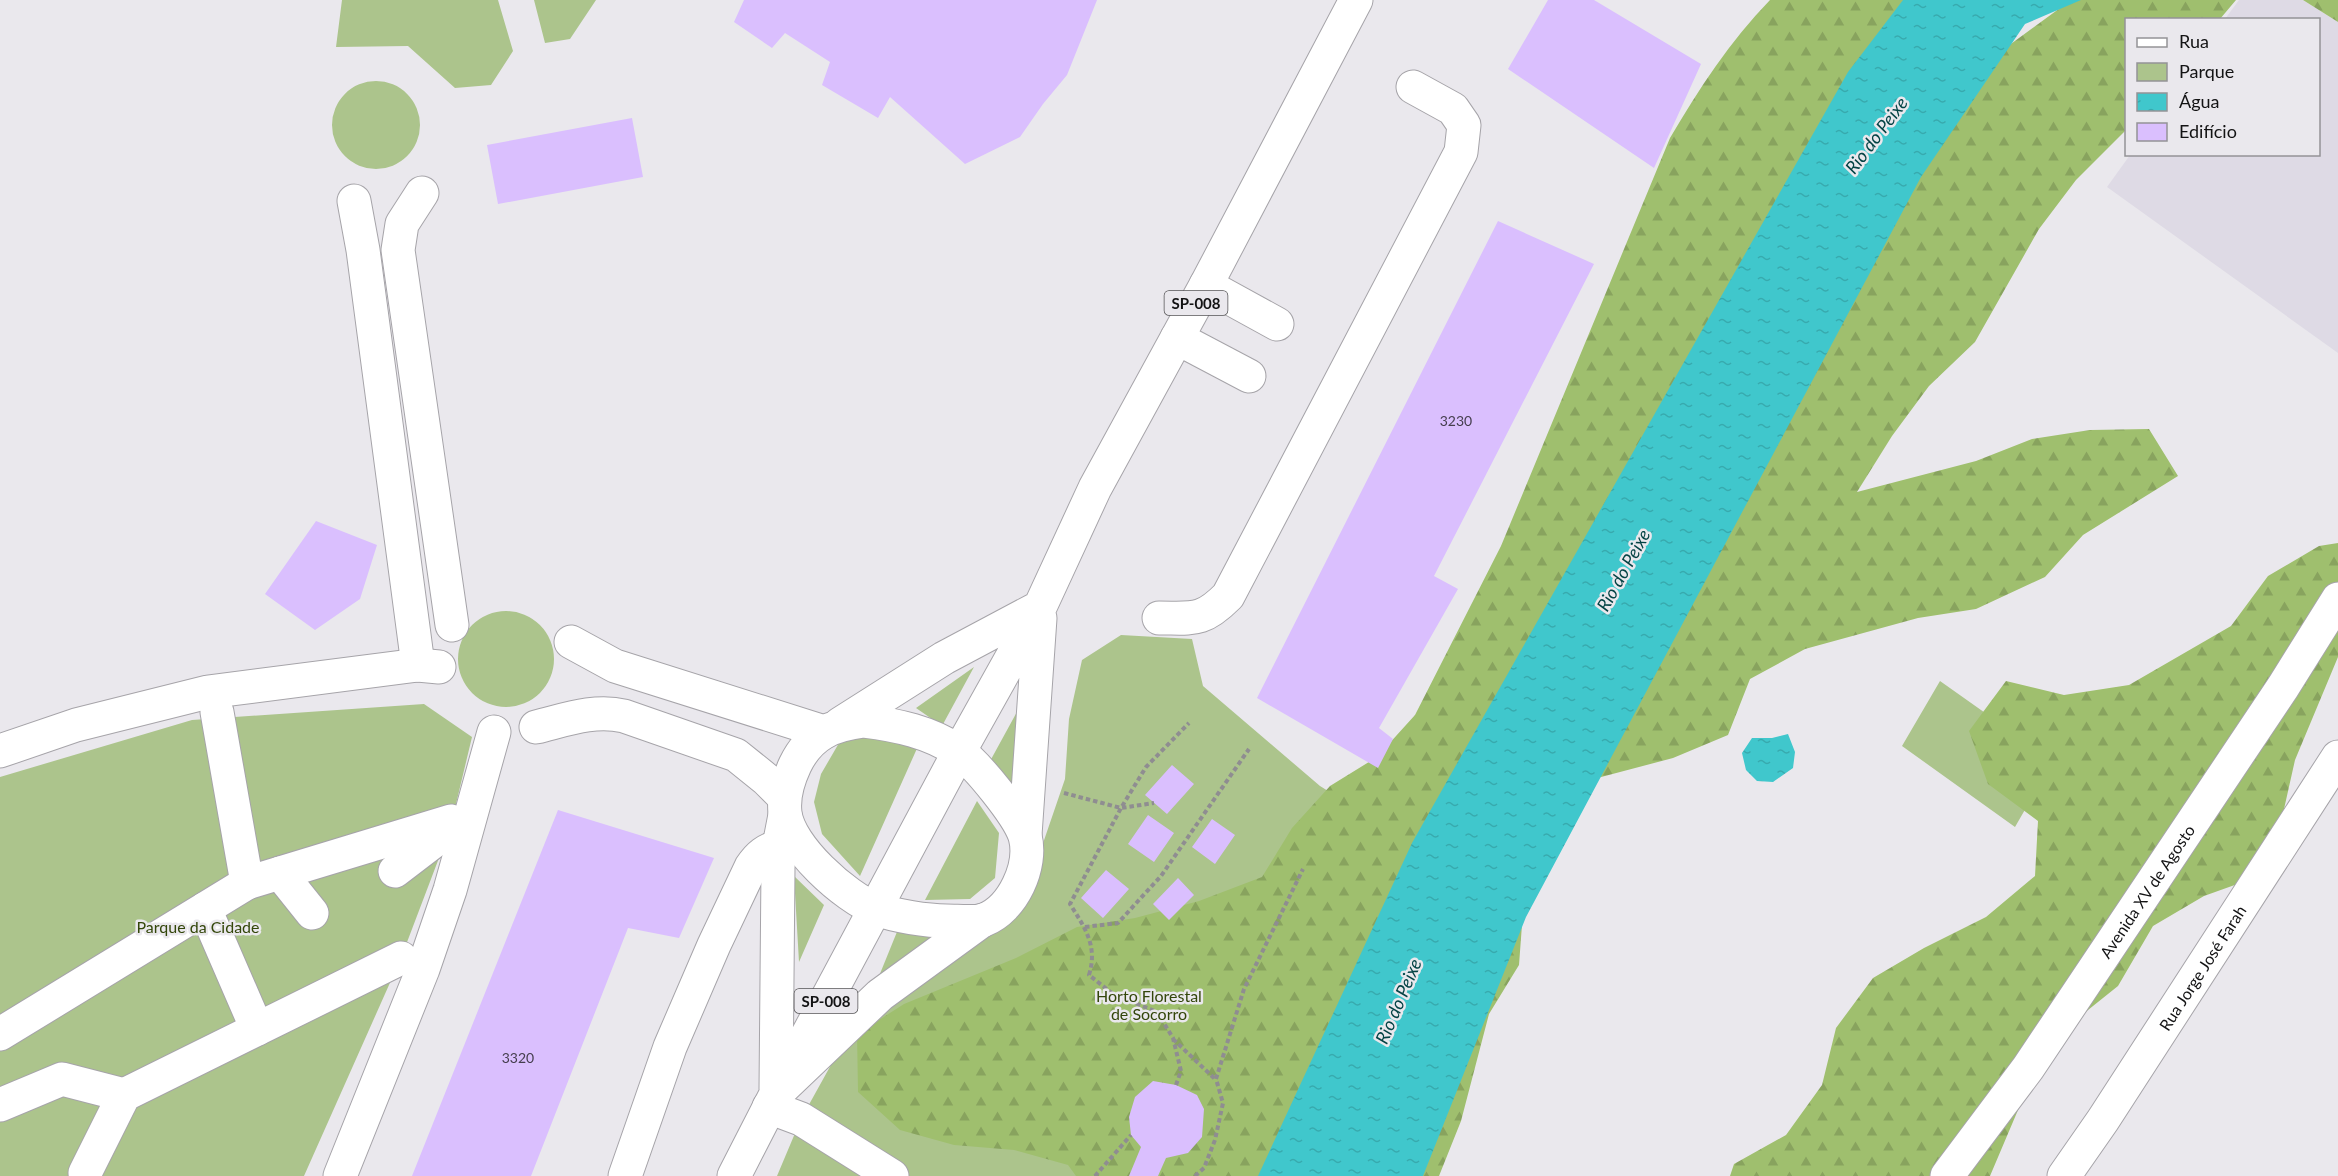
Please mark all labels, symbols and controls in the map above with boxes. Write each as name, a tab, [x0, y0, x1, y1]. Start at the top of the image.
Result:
legend	[2125, 18, 2320, 156]
text: Rua	[2179, 30, 2209, 52]
text: Parque	[2179, 60, 2234, 82]
text: Água	[2179, 90, 2220, 112]
water label: Rio do Peixe	[1840, 92, 1912, 178]
text: Edifício	[2179, 120, 2237, 142]
road number: SP-008	[1164, 291, 1228, 315]
house number: 3230	[1440, 412, 1472, 429]
water label: Rio do Peixe	[1592, 525, 1654, 615]
street label: Avenida XV de Agosto	[2095, 821, 2198, 961]
street label: Rua Jorge José Farah	[2154, 901, 2249, 1034]
park label: Parque da Cidade	[136, 917, 260, 936]
water label: Rio do Peixe	[1370, 955, 1426, 1047]
park label: Horto Florestal de Socorro	[1096, 986, 1202, 1023]
road number: SP-008	[794, 989, 858, 1013]
house number: 3320	[502, 1049, 534, 1066]

